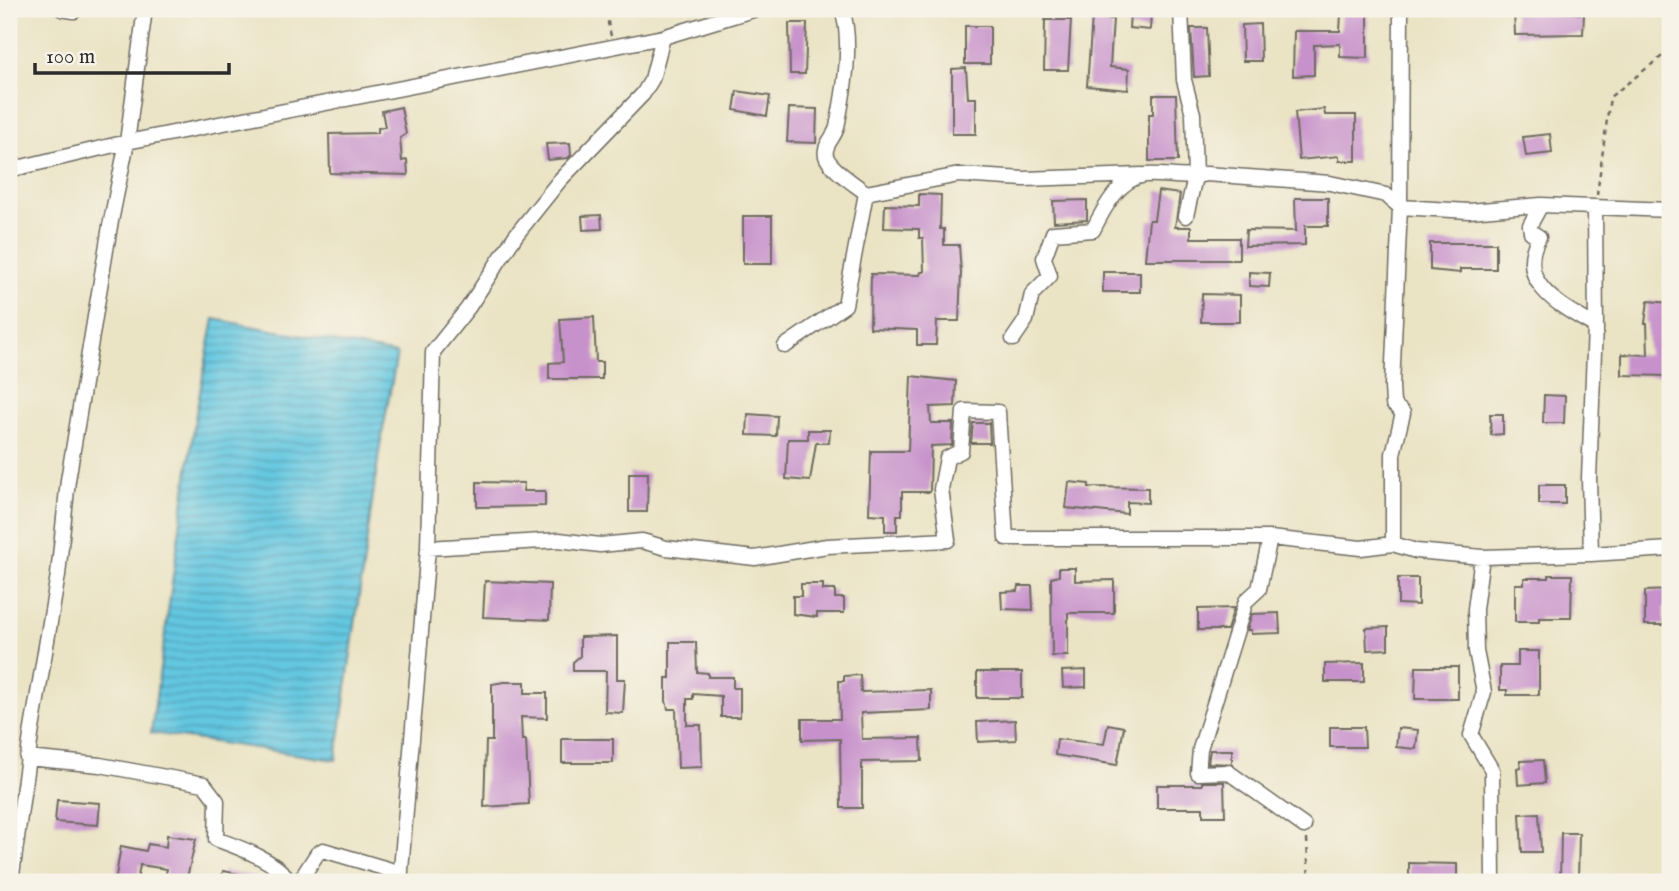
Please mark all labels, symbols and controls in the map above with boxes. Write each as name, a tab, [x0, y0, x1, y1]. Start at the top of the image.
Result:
scale bar	[35, 32, 229, 76]
text: 100 m	[46, 44, 95, 71]

